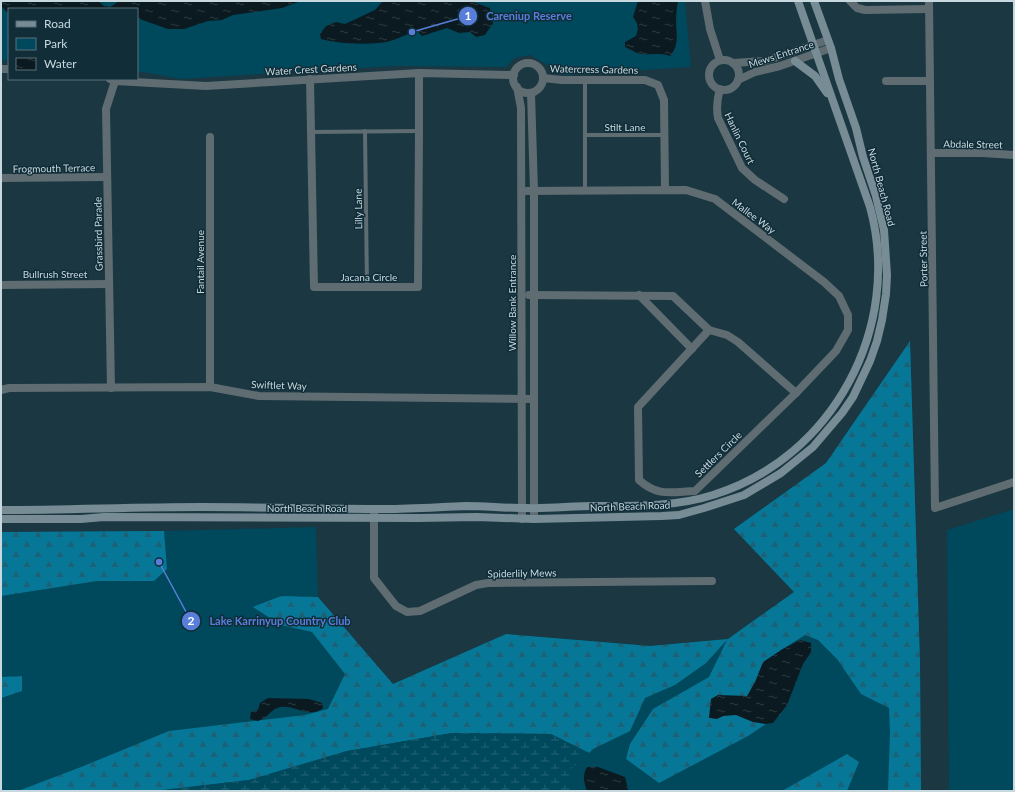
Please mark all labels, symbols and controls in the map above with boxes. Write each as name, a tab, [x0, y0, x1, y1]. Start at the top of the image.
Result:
callout: Careniup Reserve	[458, 4, 579, 27]
legend	[8, 8, 138, 80]
text: 1	[465, 8, 472, 23]
text: Careniup Reserve	[486, 9, 572, 22]
text: Road	[44, 16, 71, 31]
text: Park	[44, 36, 68, 51]
street label: Mews Entrance	[747, 38, 815, 70]
text: Water	[44, 56, 77, 71]
street label: Water Crest Gardens	[265, 61, 357, 77]
street label: Watercress Gardens	[550, 62, 638, 76]
street label: Hanlin Court	[722, 110, 758, 166]
street label: Stilt Lane	[605, 121, 645, 133]
street label: Abdale Street	[943, 137, 1003, 151]
street label: North Beach Road	[866, 147, 898, 227]
street label: Frogmouth Terrace	[13, 161, 95, 175]
street label: Lilly Lane	[352, 189, 364, 229]
street label: Mallee Way	[730, 196, 779, 237]
street label: Grassbird Parade	[91, 197, 105, 271]
street label: Fantail Avenue	[194, 230, 206, 294]
street label: Porter Street	[917, 230, 929, 287]
street label: Willow Bank Entrance	[506, 255, 518, 351]
street label: Bullrush Street	[23, 268, 88, 280]
street label: Jacana Circle	[341, 271, 397, 283]
street label: Swiftlet Way	[251, 378, 308, 392]
street label: Settlers Circle	[692, 429, 744, 479]
street label: North Beach Road	[590, 499, 670, 513]
street label: North Beach Road	[267, 502, 347, 514]
street label: Spiderlily Mews	[487, 566, 557, 580]
callout: Lake Karrinyup Country Club	[181, 610, 359, 633]
text: 2	[188, 613, 195, 628]
text: Lake Karrinyup Country Club	[209, 614, 351, 627]

